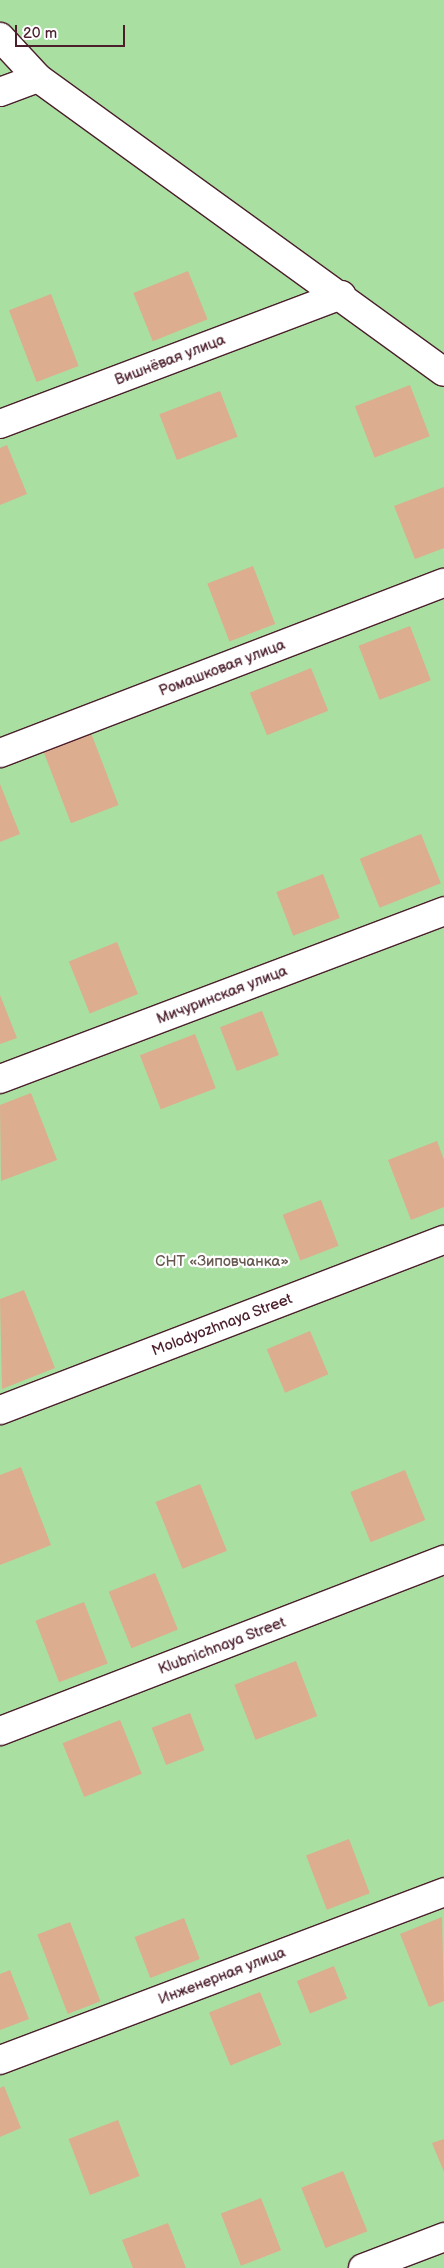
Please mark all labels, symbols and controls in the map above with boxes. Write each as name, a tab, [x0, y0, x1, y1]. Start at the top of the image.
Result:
scale bar	[18, 15, 128, 47]
text: 20 m	[23, 24, 57, 43]
street label: Вишнёвая улица	[112, 331, 228, 389]
street label: Ромашковая улица	[156, 636, 288, 700]
street label: Мичуринская улица	[154, 962, 290, 1028]
park label: СНТ «Зиповчанка»	[155, 1253, 289, 1271]
street label: Molodyozhnaya Street	[149, 1290, 295, 1360]
street label: Klubnichnaya Street	[156, 1613, 288, 1679]
street label: Инженерная улица	[156, 1943, 288, 2009]

